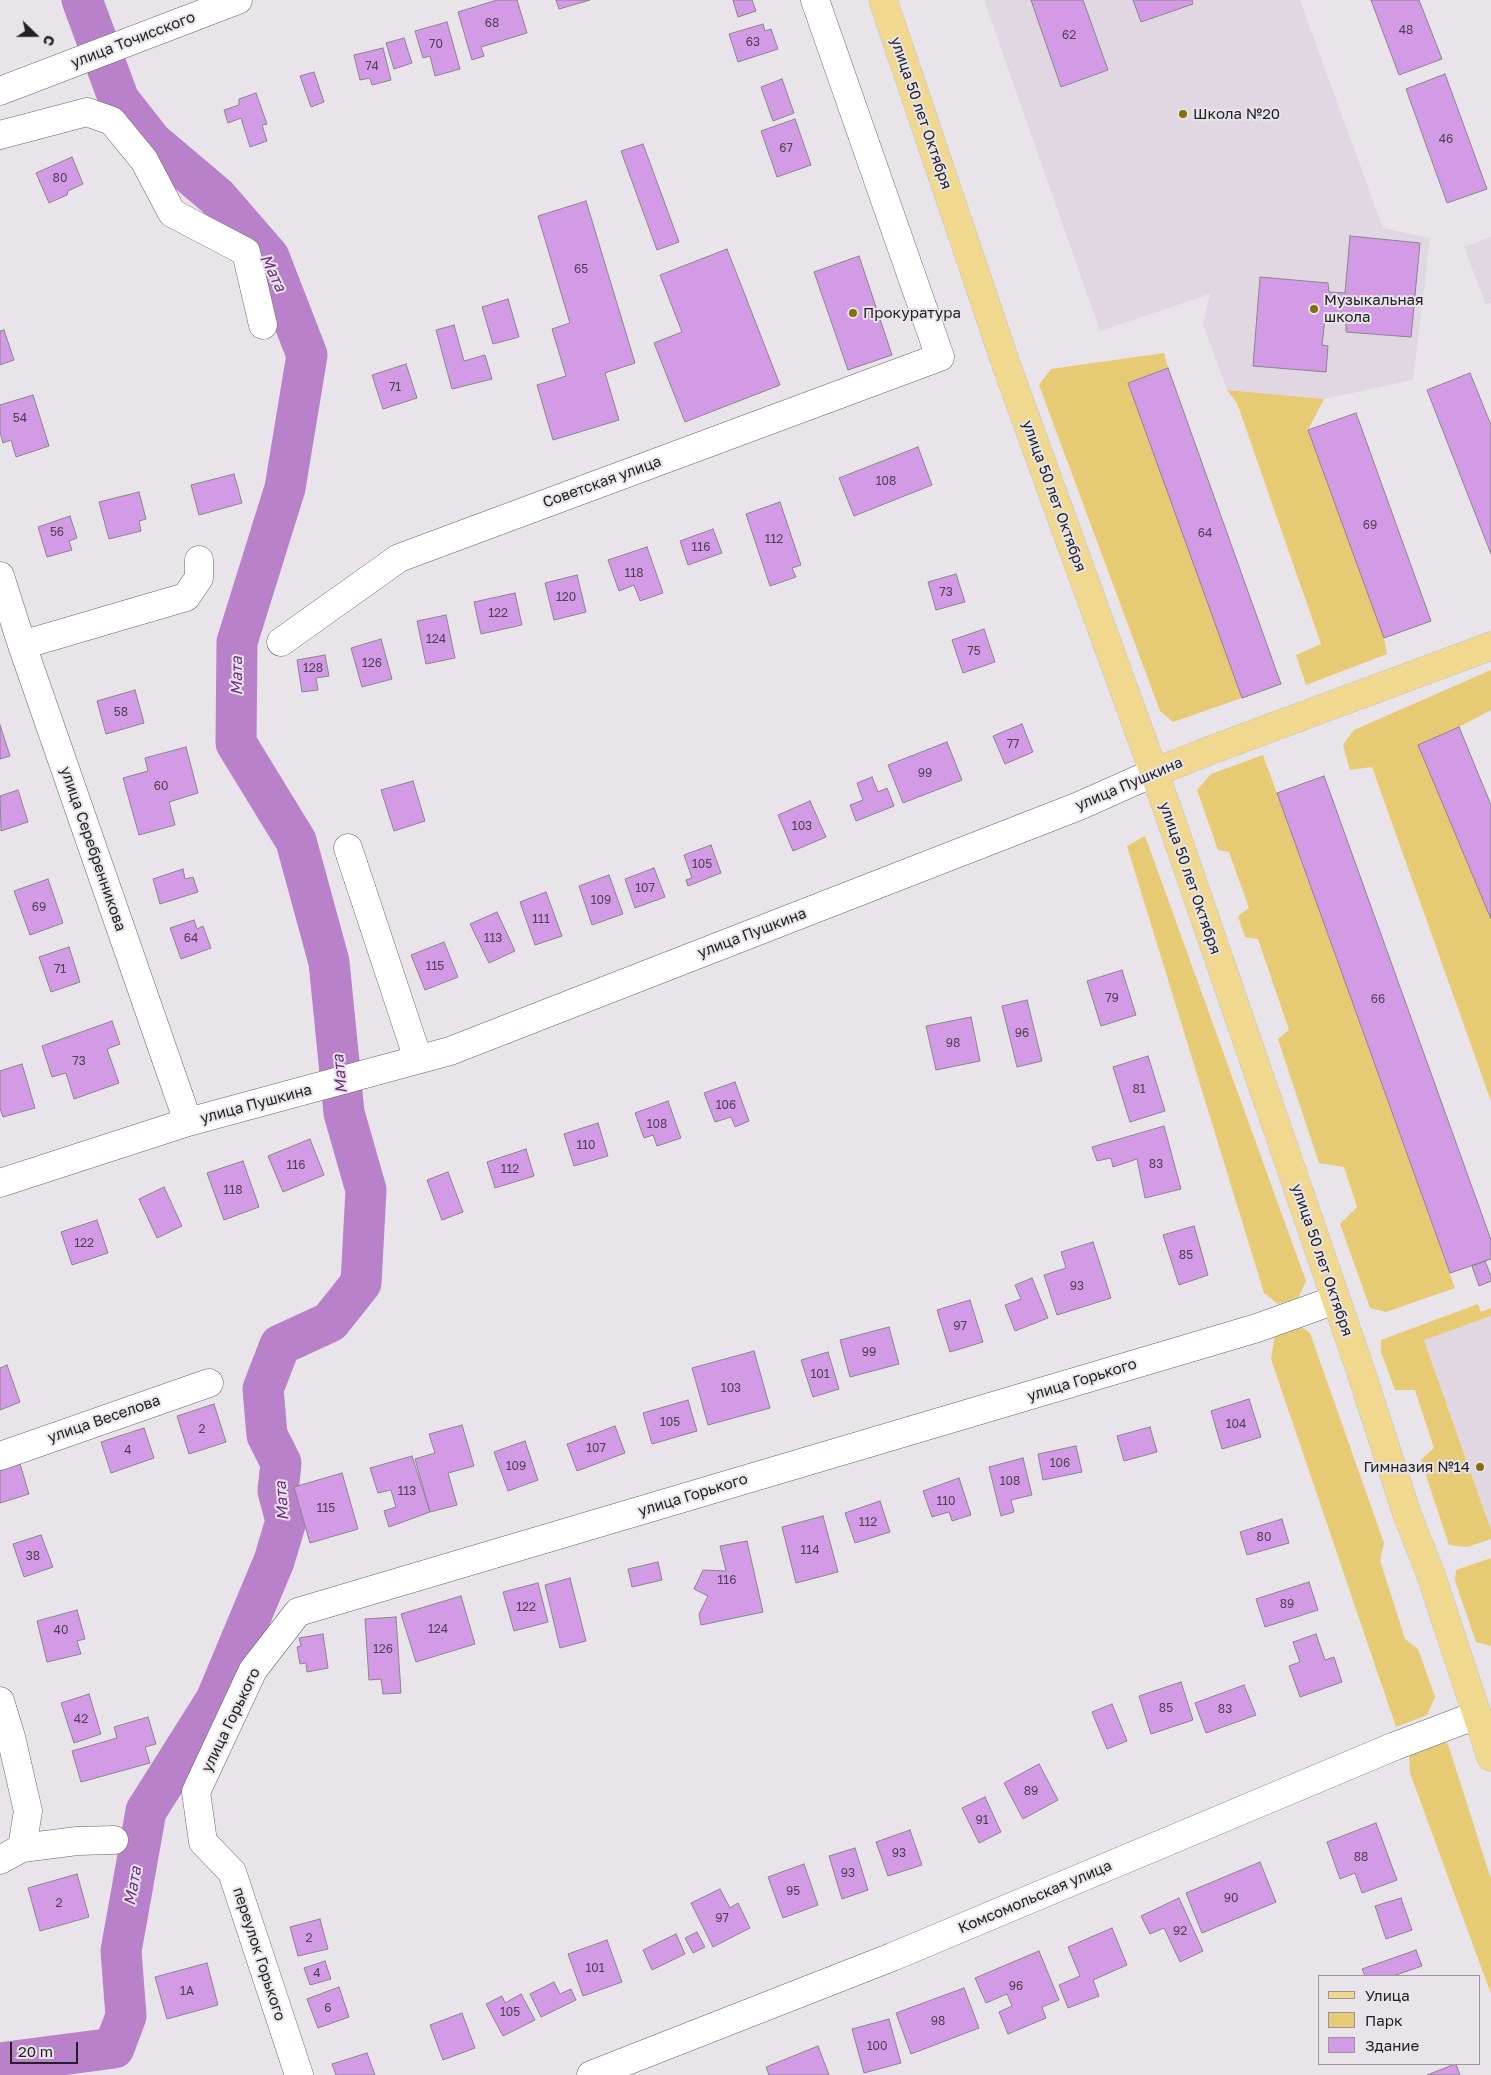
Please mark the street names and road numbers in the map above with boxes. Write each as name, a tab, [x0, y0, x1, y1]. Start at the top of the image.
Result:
street label: улица Точисского	[68, 8, 198, 72]
street label: улица 50 лет Октября	[886, 34, 956, 192]
street label: улица 50 лет Октября	[1018, 418, 1090, 574]
street label: Советская улица	[540, 452, 664, 512]
street label: улица Пушкина	[1073, 753, 1185, 815]
street label: улица Серебренникова	[56, 764, 130, 934]
street label: улица 50 лет Октября	[1155, 799, 1225, 957]
street label: улица Пушкина	[695, 904, 809, 962]
street label: улица Пушкина	[198, 1080, 314, 1128]
street label: улица 50 лет Октября	[1287, 1181, 1357, 1339]
street label: улица Горького	[1025, 1355, 1139, 1405]
street label: улица Веселова	[45, 1391, 163, 1447]
street label: улица Горького	[636, 1470, 750, 1520]
street label: улица Горького	[198, 1665, 264, 1775]
street label: Комсомольская улица	[956, 1856, 1114, 1938]
street label: переулок Горького	[229, 1885, 289, 2023]

